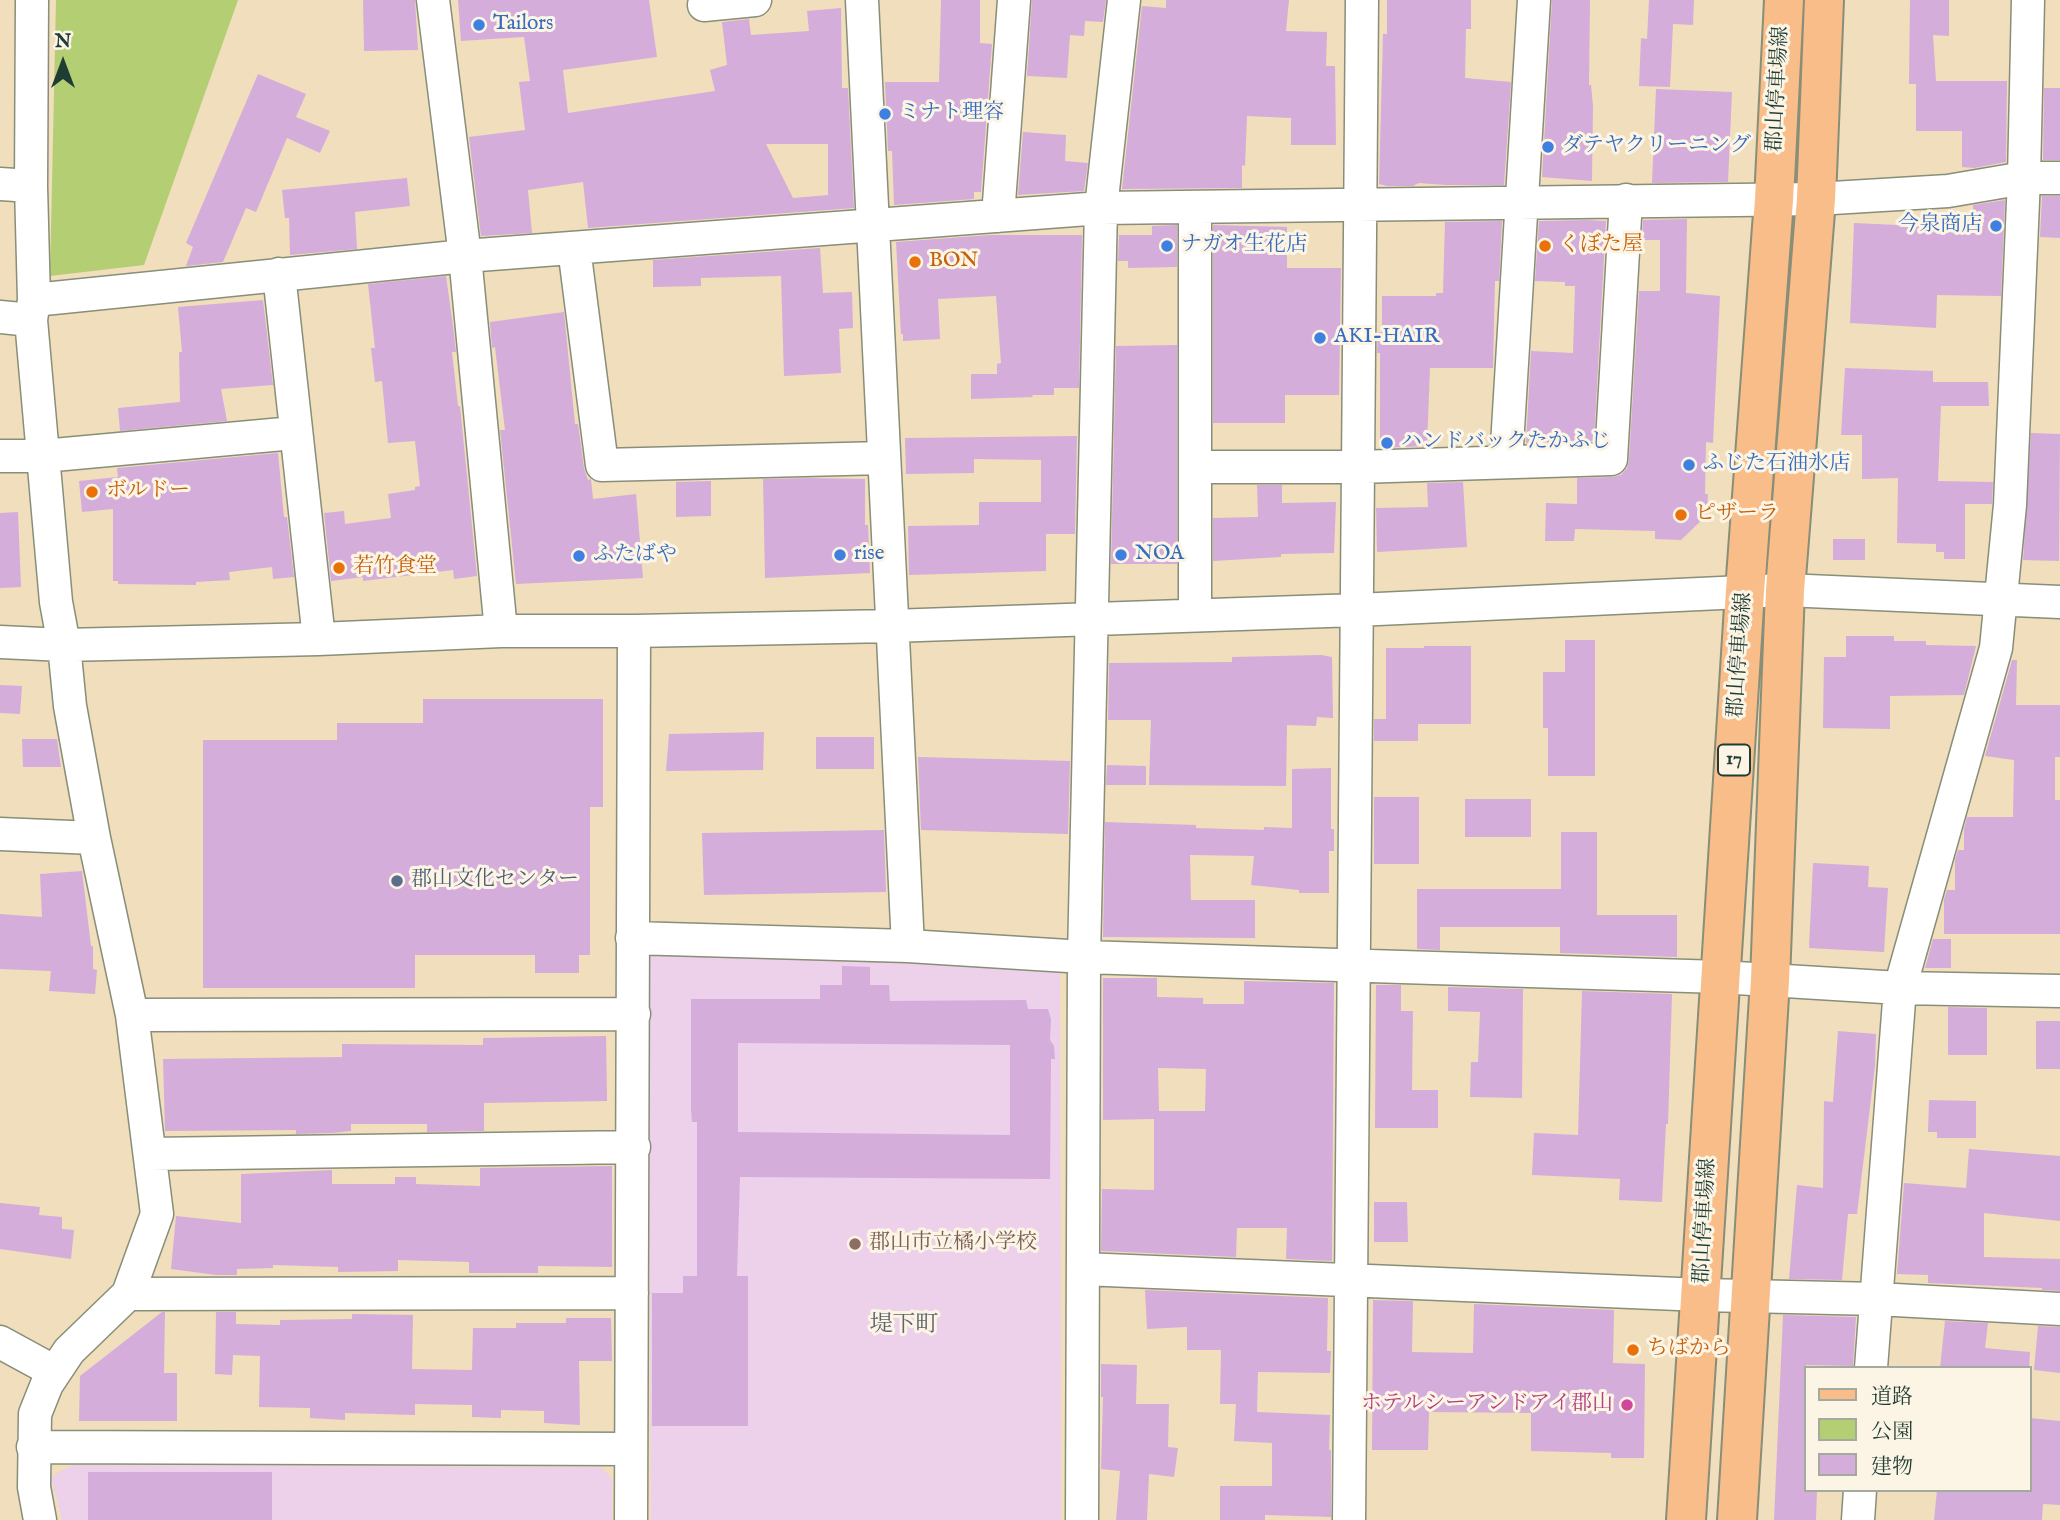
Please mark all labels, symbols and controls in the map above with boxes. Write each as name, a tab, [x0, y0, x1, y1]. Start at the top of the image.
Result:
place label: Tailors	[493, 12, 553, 38]
marker: Tailors	[471, 17, 487, 33]
street label: 郡山停車場線	[1763, 25, 1795, 153]
north arrow	[28, 28, 98, 98]
text: N	[55, 30, 71, 54]
place label: ミナト理容	[899, 101, 1004, 127]
marker: ミナト理容	[877, 106, 893, 122]
place label: ダテヤクリーニング	[1562, 134, 1751, 160]
marker: ダテヤクリーニング	[1540, 139, 1556, 155]
place label: 今泉商店	[1898, 213, 1982, 239]
marker: 今泉商店	[1988, 218, 2004, 234]
place label: ナガオ生花店	[1181, 233, 1307, 259]
place label: くぼた屋	[1559, 233, 1643, 259]
marker: ナガオ生花店	[1159, 238, 1175, 254]
marker: くぼた屋	[1537, 238, 1553, 254]
place label: BON	[929, 249, 978, 275]
marker: BON	[907, 254, 923, 270]
place label: AKI-HAIR	[1334, 325, 1439, 351]
marker: AKI-HAIR	[1312, 330, 1328, 346]
place label: ハンドバックたかふじ	[1401, 430, 1611, 456]
marker: ハンドバックたかふじ	[1379, 435, 1395, 451]
place label: ふじた石油氷店	[1703, 452, 1850, 478]
marker: ふじた石油氷店	[1681, 457, 1697, 473]
place label: ボルドー	[106, 479, 190, 505]
marker: ボルドー	[84, 484, 100, 500]
place label: ピザーラ	[1695, 502, 1779, 528]
marker: ピザーラ	[1673, 507, 1689, 523]
place label: rise	[854, 542, 884, 568]
place label: NOA	[1135, 542, 1184, 568]
place label: ふたばや	[593, 543, 677, 569]
marker: rise	[832, 547, 848, 563]
marker: NOA	[1113, 547, 1129, 563]
marker: ふたばや	[571, 548, 587, 564]
place label: 若竹食堂	[353, 555, 437, 581]
marker: 若竹食堂	[331, 560, 347, 576]
street label: 郡山停車場線	[1724, 591, 1758, 719]
road number: 17	[1718, 744, 1750, 776]
place label: 郡山文化センター	[411, 868, 579, 894]
marker: 郡山文化センター	[389, 873, 405, 889]
street label: 郡山停車場線	[1690, 1157, 1722, 1285]
place label: 郡山市立橘小学校	[869, 1231, 1037, 1257]
marker: 郡山市立橘小学校	[847, 1236, 863, 1252]
district label: 堤下町	[870, 1312, 938, 1340]
place label: ちばから	[1647, 1337, 1731, 1363]
marker: ちばから	[1625, 1342, 1641, 1358]
legend	[1804, 1366, 2032, 1492]
text: 道路	[1871, 1384, 1913, 1411]
place label: ホテルシーアンドアイ郡山	[1361, 1392, 1613, 1418]
marker: ホテルシーアンドアイ郡山	[1619, 1397, 1635, 1413]
text: 公園	[1871, 1419, 1913, 1446]
text: 建物	[1871, 1454, 1913, 1481]

